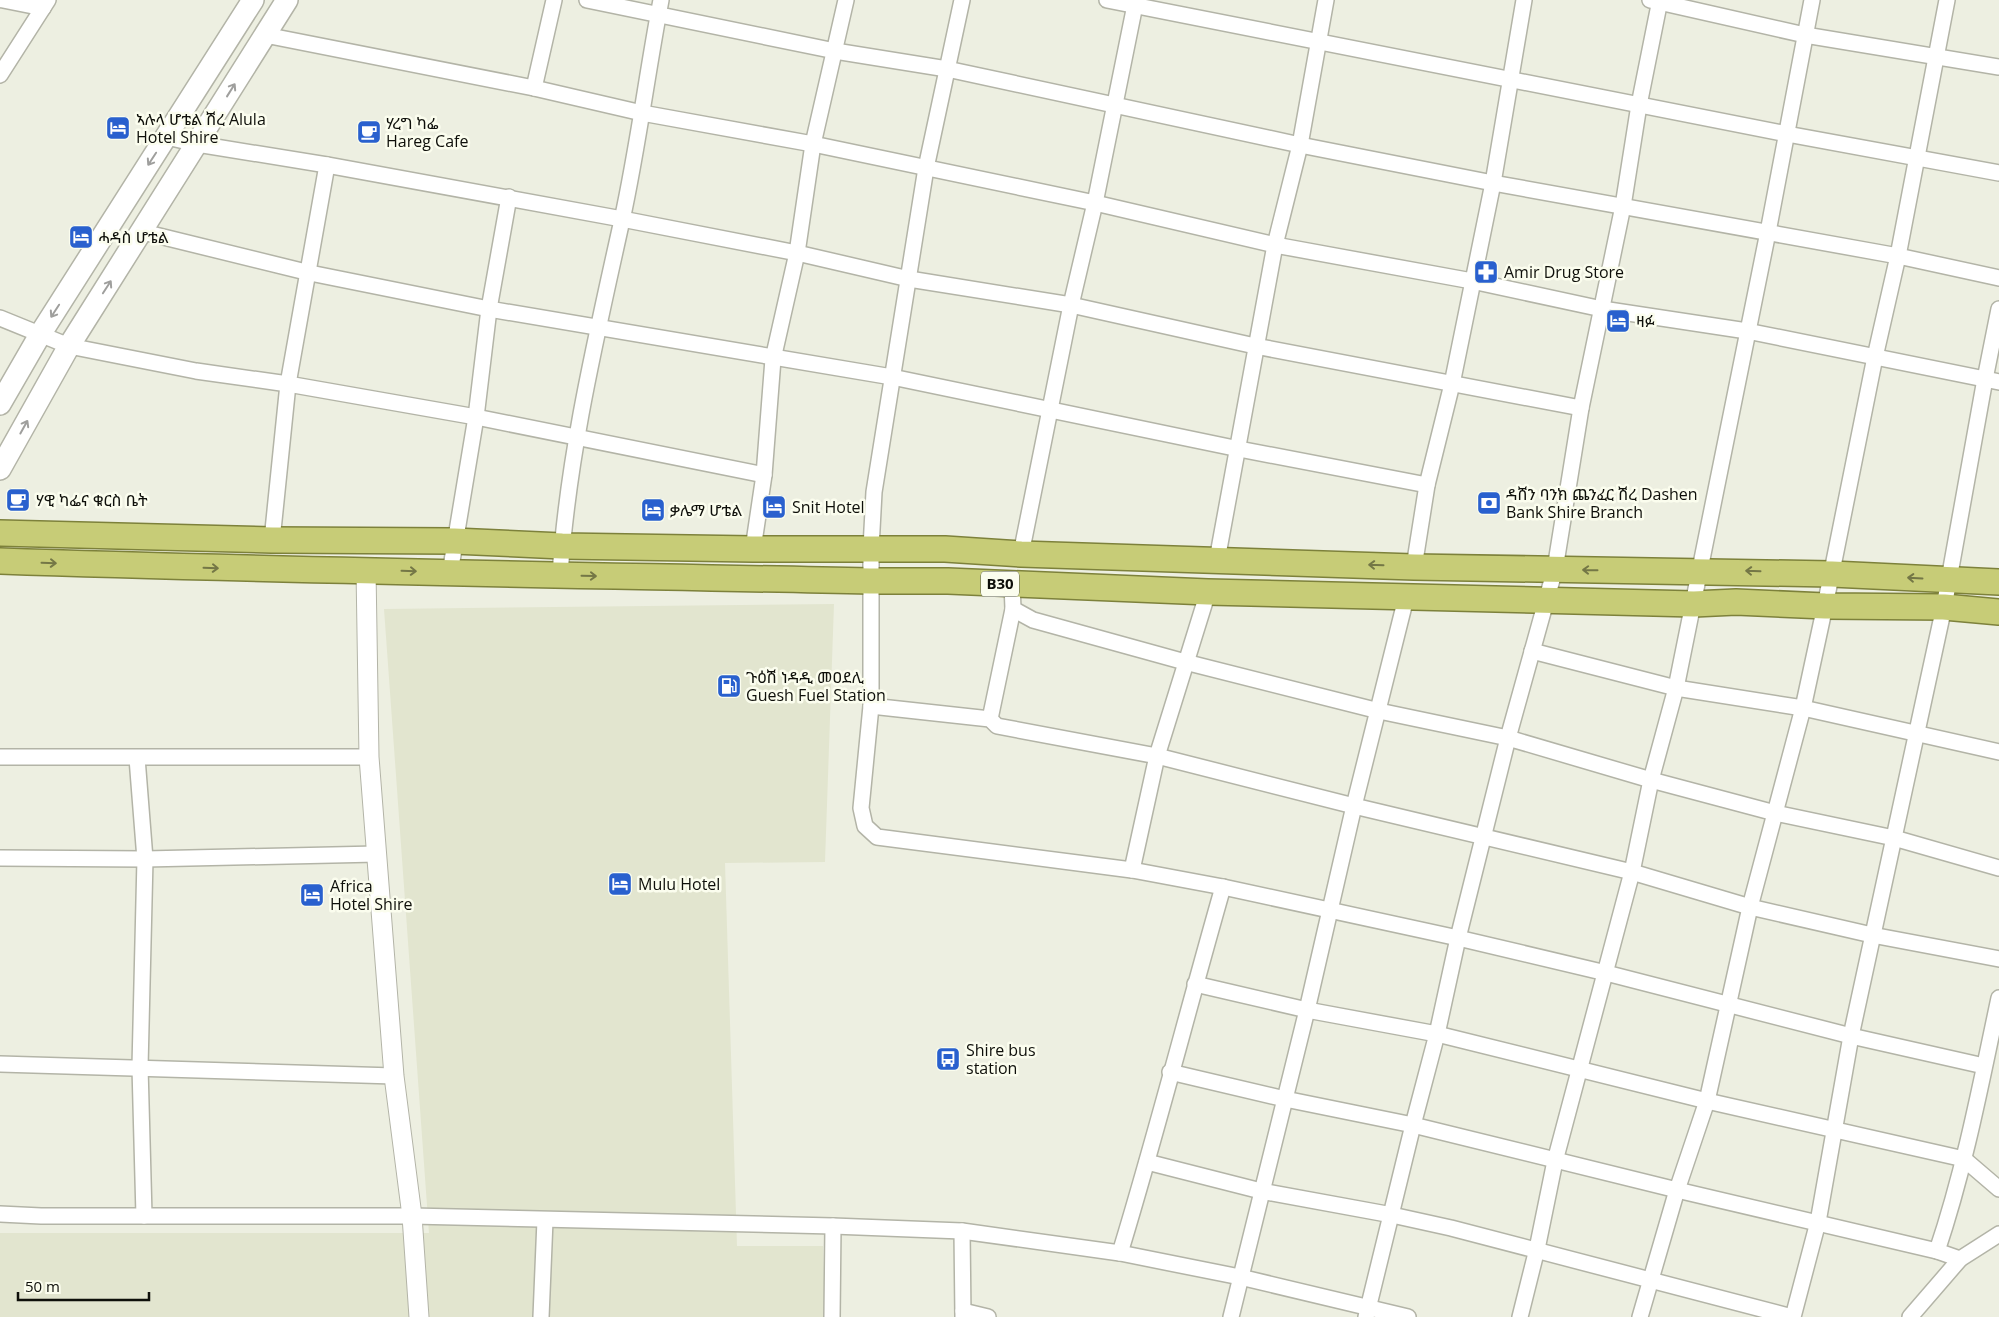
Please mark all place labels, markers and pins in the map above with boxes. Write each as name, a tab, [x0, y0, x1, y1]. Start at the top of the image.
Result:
place label: ኣሉላ ሆቴል ሽረ Alula Hotel Shire	[136, 108, 266, 148]
place label: ሃረግ ካፌ Hareg Cafe	[386, 112, 468, 152]
hotel icon: ኣሉላ ሆቴል ሽረ Alula Hotel Shire	[105, 115, 131, 141]
cafe icon: ሃረግ ካፌ Hareg Cafe	[356, 119, 382, 145]
hotel icon: ሓዳስ ሆቴል	[68, 224, 94, 250]
place label: ሓዳስ ሆቴል	[98, 226, 169, 248]
pharmacy icon: Amir Drug Store	[1473, 259, 1499, 285]
place label: Amir Drug Store	[1504, 261, 1624, 283]
hotel icon: ዛፉ	[1605, 308, 1631, 334]
place label: ዛፉ	[1636, 310, 1655, 332]
place label: ዳሸን ባንክ ጨንፈር ሽረ Dashen Bank Shire Branch	[1506, 483, 1698, 523]
cafe icon: ሃዊ ካፌና ቁርስ ቤት	[5, 487, 31, 513]
place label: ሃዊ ካፌና ቁርስ ቤት	[36, 489, 148, 511]
bank icon: ዳሸን ባንክ ጨንፈር ሽረ Dashen Bank Shire Branch	[1476, 490, 1502, 516]
hotel icon: Snit Hotel	[761, 494, 787, 520]
place label: Snit Hotel	[792, 496, 865, 518]
hotel icon: ቃሌማ ሆቴል	[640, 497, 666, 523]
place label: ቃሌማ ሆቴል	[670, 499, 743, 521]
place label: ጉዕሽ ነዳዲ መዐደሊ Guesh Fuel Station	[746, 666, 886, 706]
fuel station icon: ጉዕሽ ነዳዲ መዐደሊ Guesh Fuel Station	[716, 673, 742, 699]
hotel icon: Mulu Hotel	[607, 871, 633, 897]
place label: Mulu Hotel	[638, 873, 720, 895]
place label: Africa Hotel Shire	[330, 875, 412, 915]
hotel icon: Africa Hotel Shire	[299, 882, 325, 908]
place label: Shire bus station	[966, 1039, 1036, 1079]
bus stop icon: Shire bus station	[935, 1046, 961, 1072]

